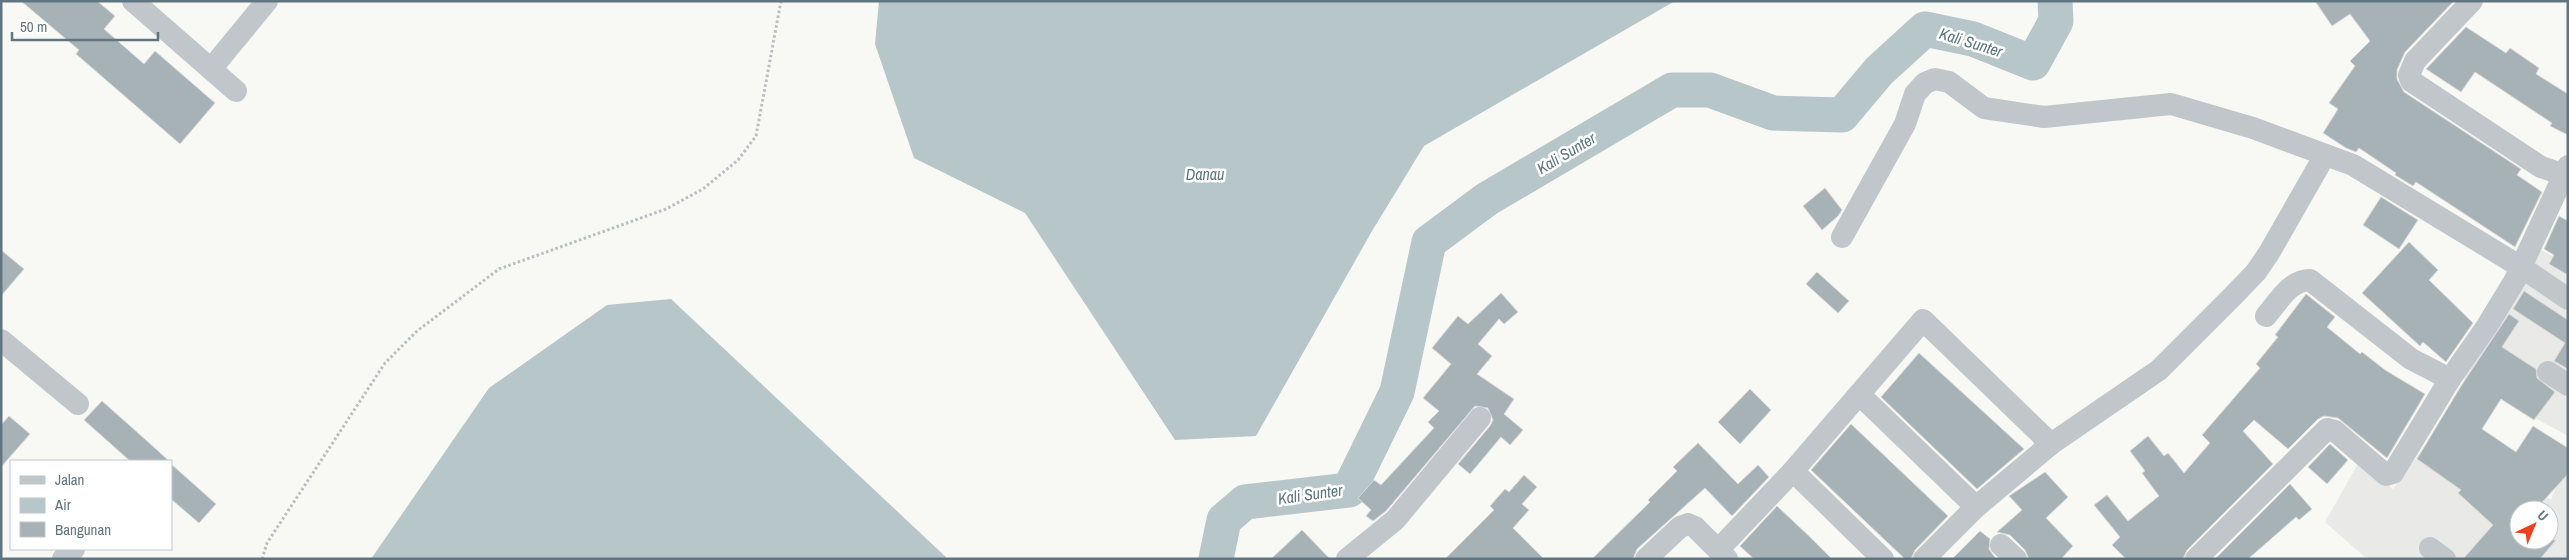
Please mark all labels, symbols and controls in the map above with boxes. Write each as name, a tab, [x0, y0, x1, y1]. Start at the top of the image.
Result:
scale bar	[12, 10, 159, 42]
text: 50 m	[20, 16, 47, 37]
water label: Kali Sunter	[1937, 22, 2006, 62]
water label: Kali Sunter	[1533, 127, 1600, 179]
water label: Danau	[1186, 163, 1224, 185]
legend	[10, 460, 172, 550]
text: Jalan	[55, 469, 84, 490]
water label: Kali Sunter	[1276, 479, 1344, 509]
text: Air	[54, 494, 71, 515]
north arrow	[2509, 500, 2559, 550]
text: U	[2534, 506, 2552, 525]
text: Bangunan	[55, 519, 111, 540]

